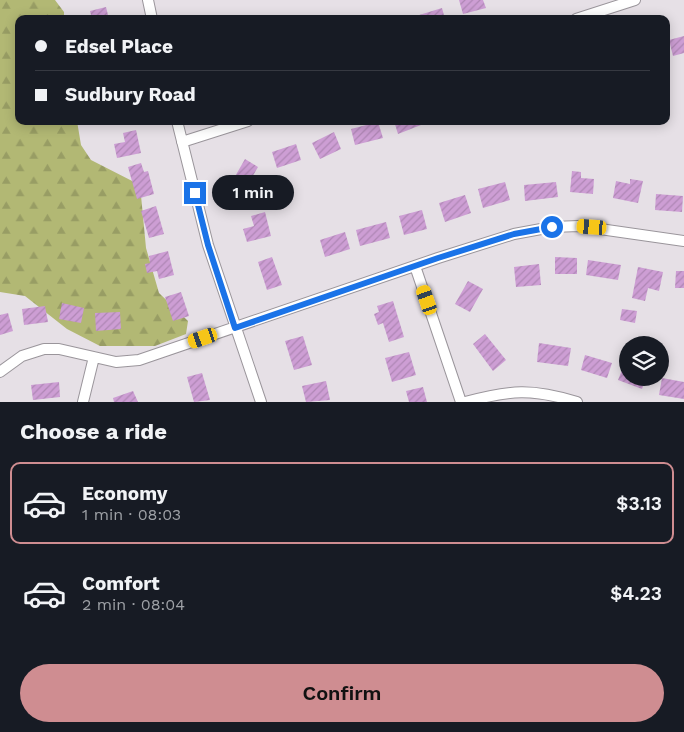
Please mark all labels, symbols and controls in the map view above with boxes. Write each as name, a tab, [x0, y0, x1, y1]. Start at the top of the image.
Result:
text: Edsel Place	[65, 35, 173, 58]
text: Sudbury Road	[65, 83, 196, 106]
callout: 1 min	[212, 176, 295, 210]
route end	[184, 182, 206, 204]
text: 1 min	[232, 183, 274, 202]
route start	[541, 216, 563, 238]
car	[576, 218, 607, 236]
car	[415, 283, 438, 317]
car	[186, 326, 219, 350]
map controls	[619, 336, 669, 386]
button: layers	[619, 336, 669, 386]
text: Choose a ride	[20, 419, 167, 444]
icon: car	[22, 481, 67, 526]
text: Economy	[82, 482, 167, 505]
text: $3.13	[616, 492, 662, 515]
text: 1 min · 08:03	[82, 505, 181, 524]
icon: car	[22, 571, 67, 616]
text: Comfort	[82, 572, 160, 595]
text: $4.23	[610, 582, 662, 605]
text: 2 min · 08:04	[82, 595, 185, 614]
button: Confirm	[20, 664, 664, 722]

